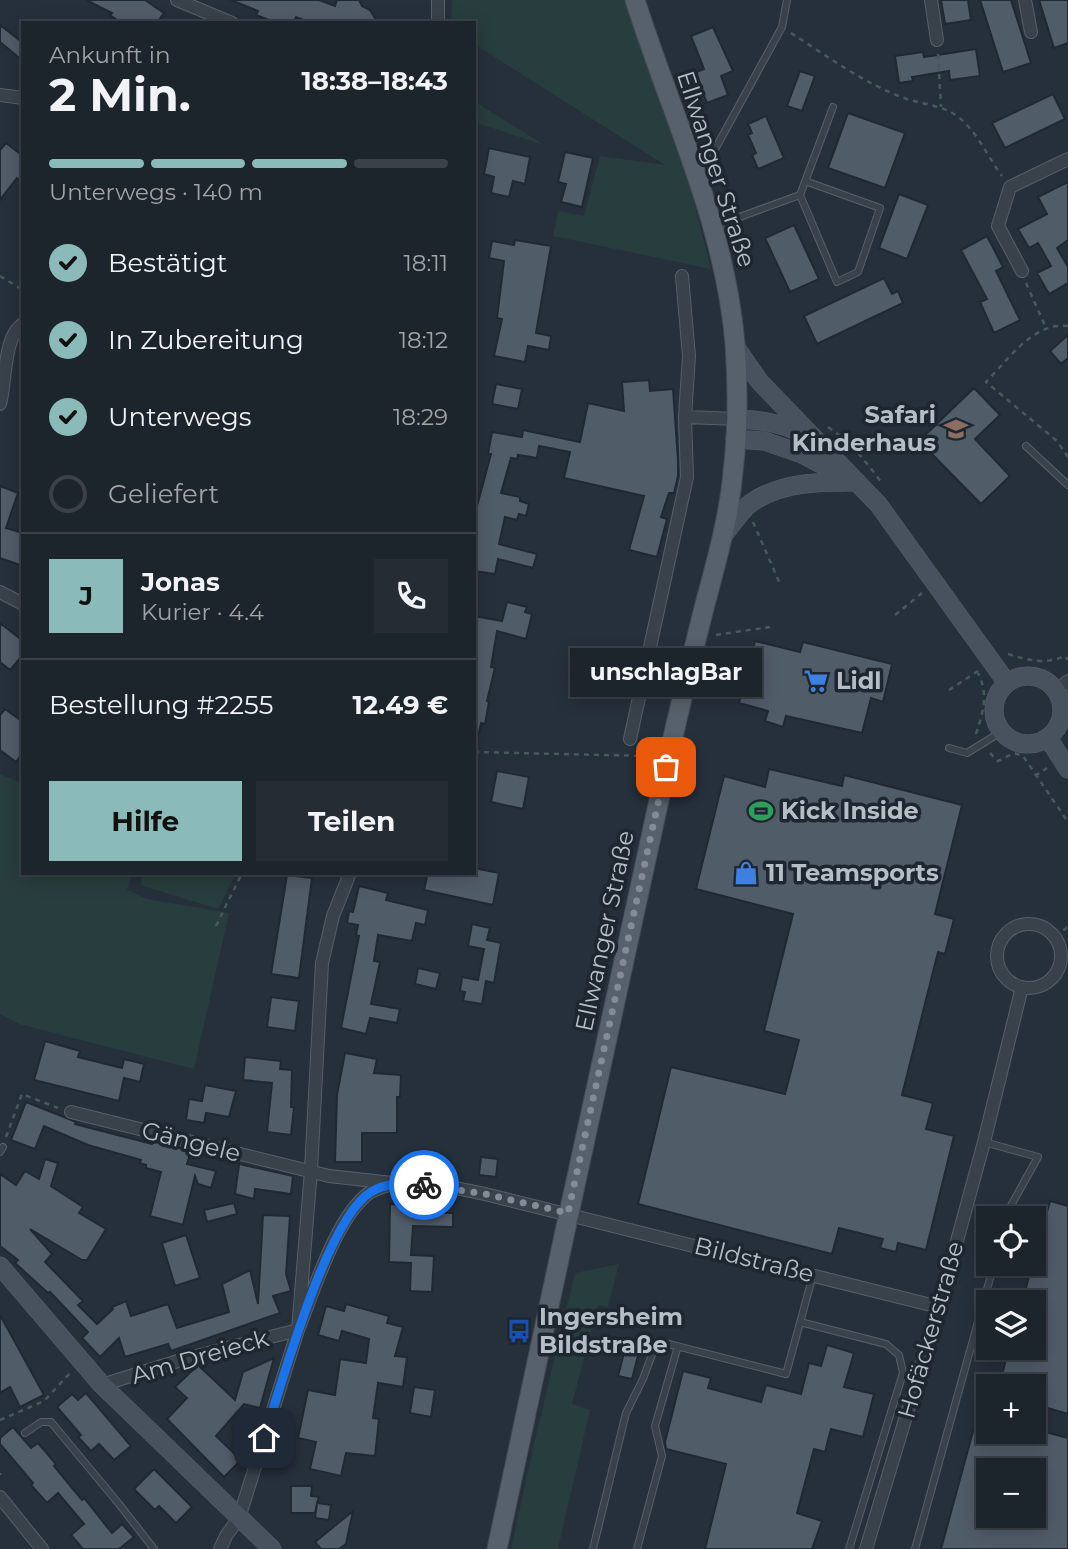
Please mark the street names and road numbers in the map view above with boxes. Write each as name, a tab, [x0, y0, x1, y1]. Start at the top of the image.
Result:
street label: Ellwanger Straße	[671, 67, 762, 271]
street label: Ellwanger Straße	[569, 828, 640, 1034]
street label: Gängele	[139, 1115, 244, 1168]
street label: Bildstraße	[691, 1231, 817, 1288]
street label: Hofäckerstraße	[891, 1238, 970, 1422]
street label: Am Dreieck	[128, 1323, 272, 1390]

